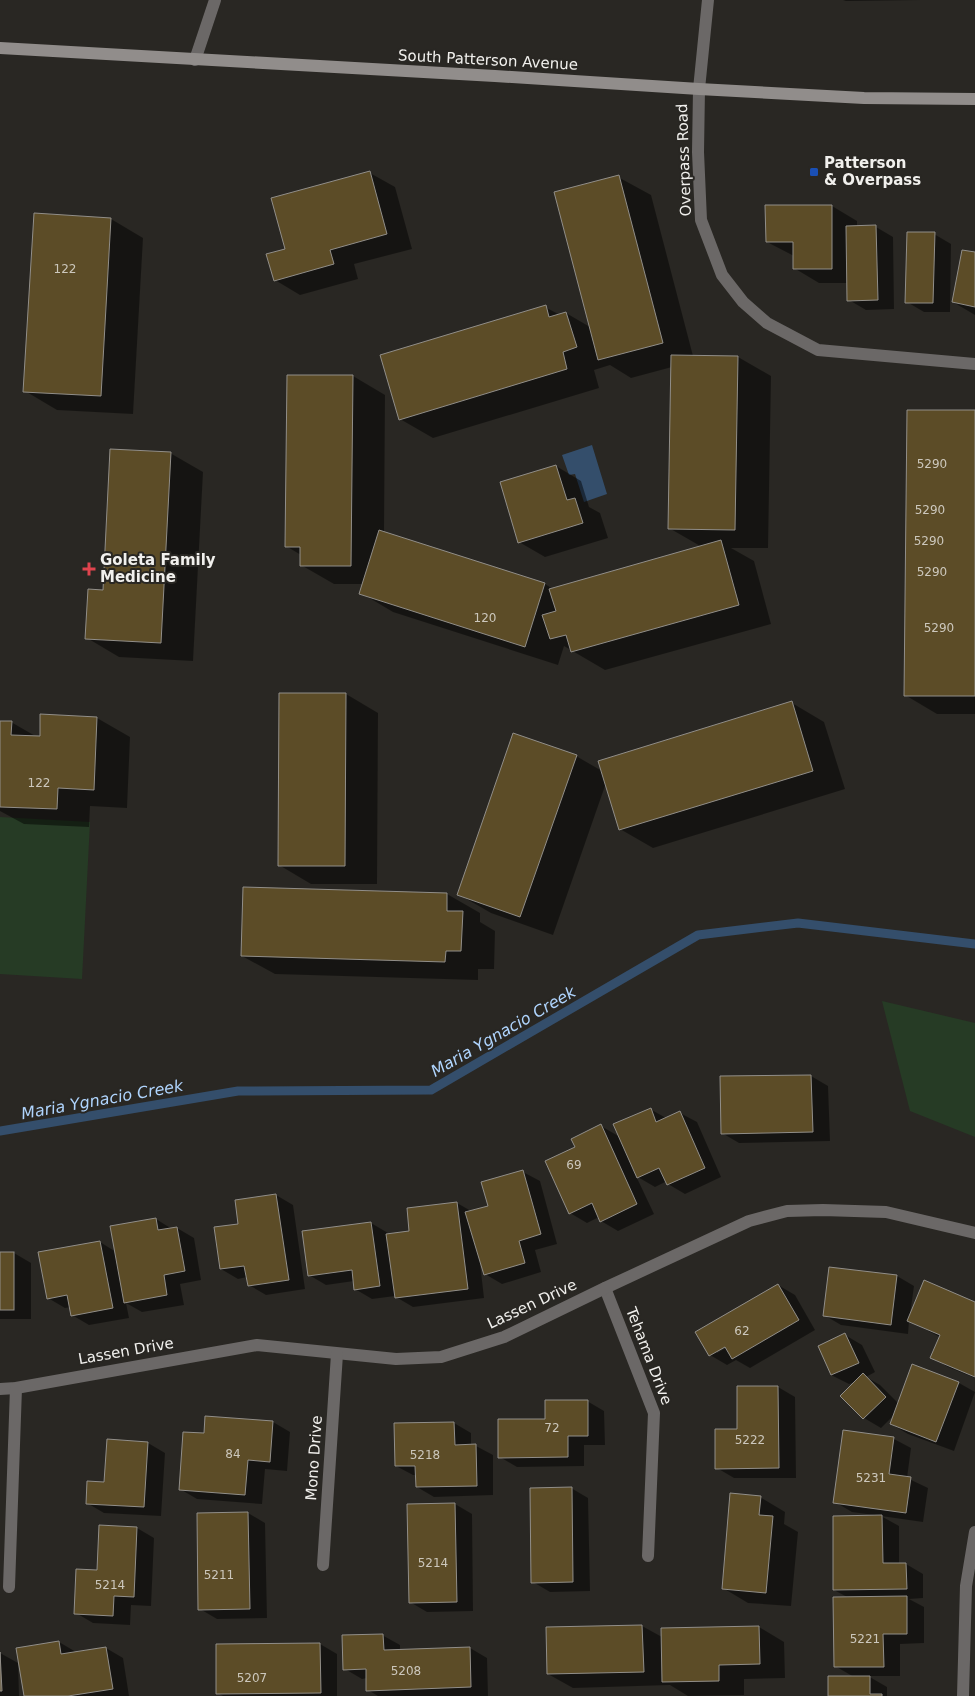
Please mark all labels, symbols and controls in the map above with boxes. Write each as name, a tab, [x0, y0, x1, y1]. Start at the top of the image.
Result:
street label: South Patterson Avenue	[398, 46, 578, 74]
street label: Overpass Road	[673, 103, 695, 217]
place label: Patterson & Overpass	[824, 154, 921, 189]
marker: Patterson & Overpass	[808, 166, 820, 178]
house number: 122	[54, 262, 76, 276]
house number: 5290	[917, 457, 947, 471]
house number: 5290	[915, 503, 945, 517]
house number: 5290	[914, 534, 944, 548]
place label: Goleta Family Medicine	[100, 551, 216, 586]
marker: Goleta Family Medicine	[82, 562, 96, 576]
house number: 5290	[917, 565, 947, 579]
house number: 120	[474, 611, 496, 625]
house number: 5290	[924, 621, 954, 635]
house number: 122	[28, 776, 50, 790]
water label: Maria Ygnacio Creek	[427, 982, 580, 1081]
water label: Maria Ygnacio Creek	[20, 1076, 185, 1123]
house number: 69	[566, 1158, 582, 1172]
street label: Lassen Drive	[484, 1275, 580, 1333]
street label: Tehama Drive	[622, 1304, 676, 1407]
house number: 62	[734, 1324, 750, 1338]
street label: Lassen Drive	[77, 1334, 175, 1368]
street label: Mono Drive	[302, 1415, 326, 1501]
house number: 72	[544, 1421, 560, 1435]
house number: 5222	[735, 1433, 765, 1447]
house number: 84	[225, 1447, 241, 1461]
house number: 5218	[410, 1448, 440, 1462]
house number: 5231	[856, 1471, 886, 1485]
house number: 5214	[418, 1556, 448, 1570]
house number: 5211	[204, 1568, 234, 1582]
house number: 5214	[95, 1578, 125, 1592]
house number: 5221	[850, 1632, 880, 1646]
house number: 5208	[391, 1664, 421, 1678]
house number: 5207	[237, 1671, 267, 1685]

